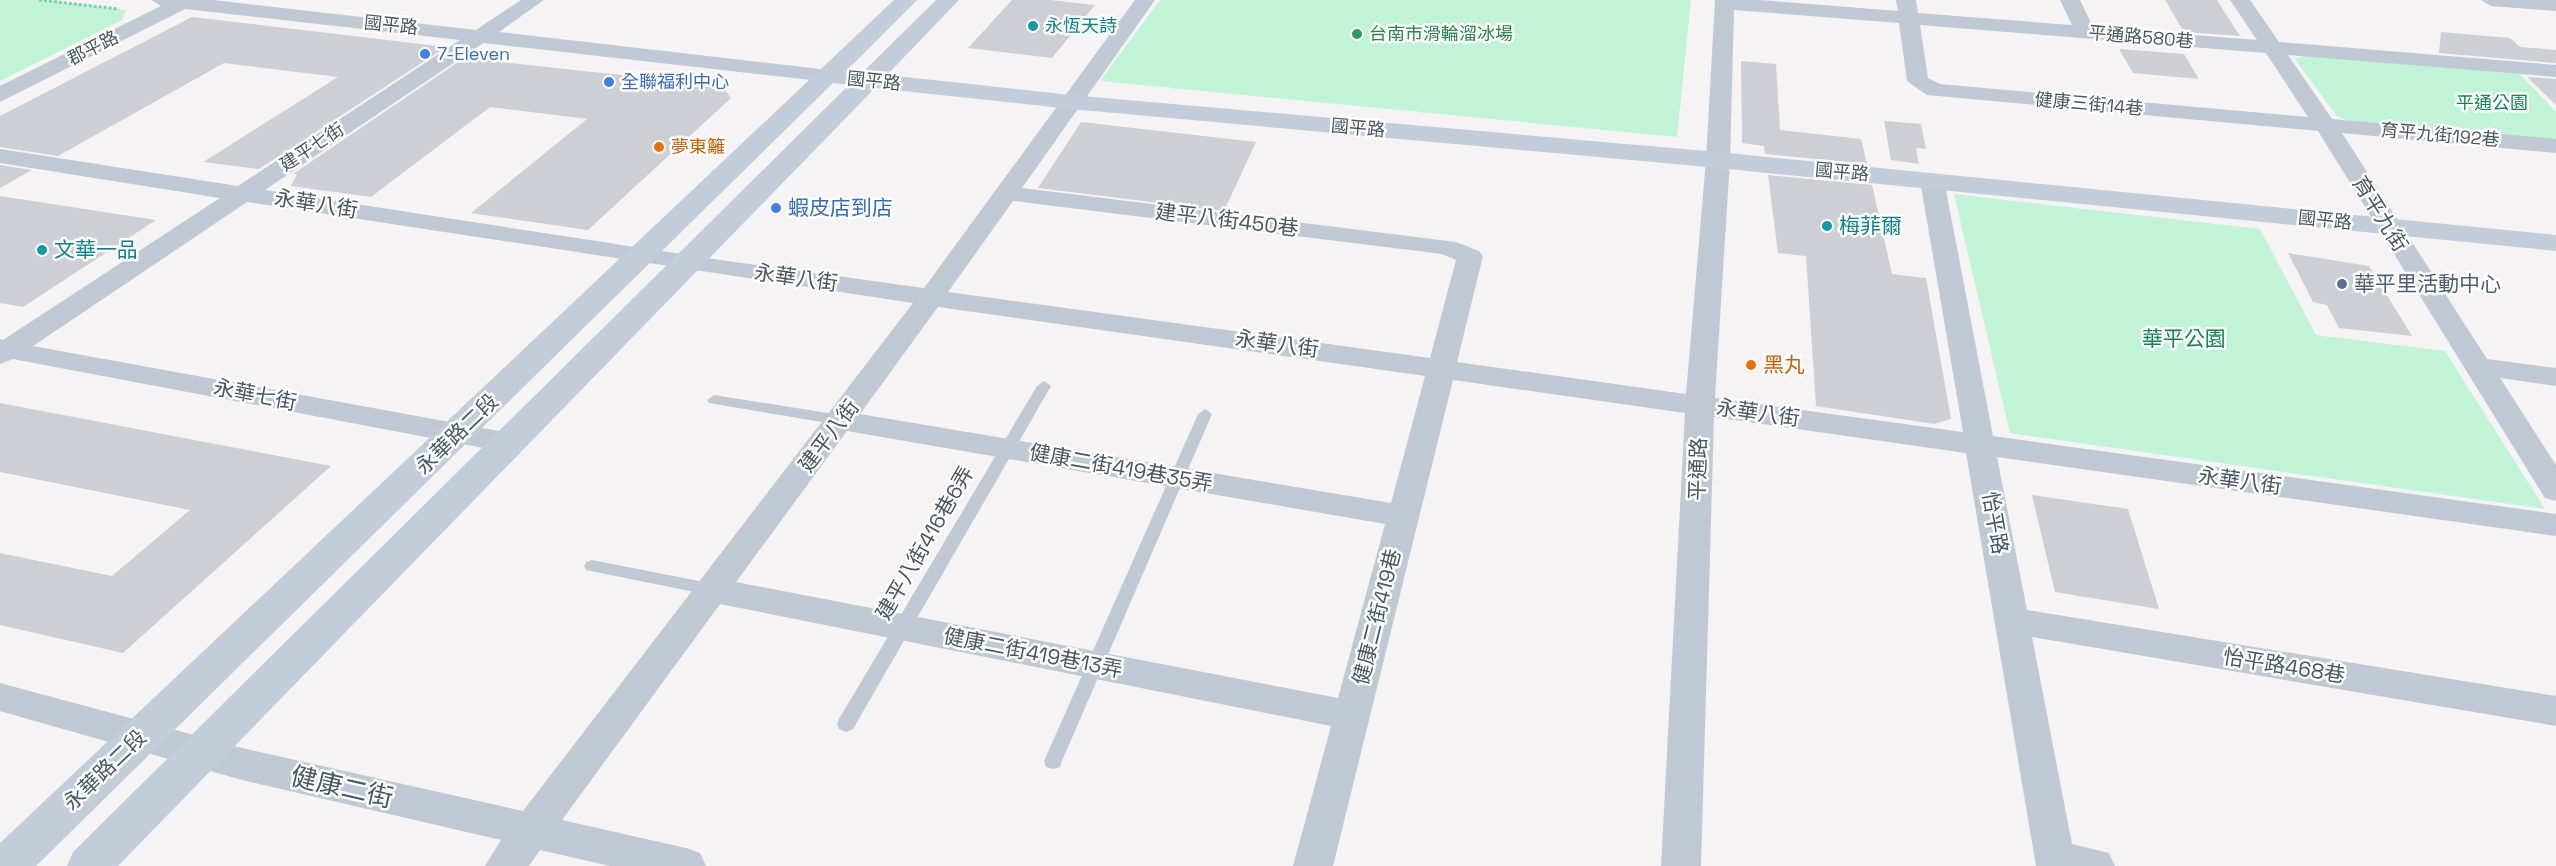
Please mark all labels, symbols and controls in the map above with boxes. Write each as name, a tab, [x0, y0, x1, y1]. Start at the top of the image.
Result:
street label: 國平路	[363, 10, 419, 39]
place label: 永恆天詩	[1045, 14, 1117, 37]
marker: 永恆天詩	[1026, 19, 1040, 33]
street label: 平通路580巷	[2087, 20, 2195, 53]
place label: 台南市滑輪溜冰場	[1369, 22, 1513, 45]
street label: 郡平路	[63, 25, 122, 70]
marker: 台南市滑輪溜冰場	[1350, 27, 1364, 41]
place label: 7-Eleven	[437, 42, 510, 65]
marker: 7-Eleven	[418, 47, 432, 61]
street label: 國平路	[846, 66, 902, 95]
place label: 全聯福利中心	[621, 70, 729, 93]
marker: 全聯福利中心	[602, 75, 616, 89]
street label: 健康三街14巷	[2034, 87, 2144, 120]
park label: 平通公園	[2456, 91, 2528, 114]
street label: 國平路	[1330, 114, 1386, 141]
street label: 建平七街	[275, 117, 348, 176]
street label: 育平九街192巷	[2380, 118, 2501, 151]
place label: 夢東籬	[671, 135, 725, 158]
marker: 夢東籬	[652, 140, 666, 154]
street label: 國平路	[1814, 158, 1870, 185]
street label: 育平九街	[2347, 171, 2414, 257]
street label: 永華八街	[272, 184, 360, 223]
place label: 蝦皮店到店	[788, 194, 893, 221]
street label: 建平八街450巷	[1154, 197, 1300, 242]
marker: 蝦皮店到店	[769, 201, 783, 215]
street label: 國平路	[2297, 205, 2353, 234]
place label: 梅菲爾	[1839, 212, 1902, 239]
marker: 梅菲爾	[1820, 219, 1834, 233]
place label: 文華一品	[54, 236, 138, 263]
marker: 文華一品	[35, 243, 49, 257]
street label: 永華八街	[753, 258, 840, 297]
place label: 華平里活動中心	[2354, 270, 2501, 297]
marker: 華平里活動中心	[2335, 277, 2349, 291]
street label: 永華八街	[1234, 324, 1321, 363]
park label: 華平公園	[2142, 325, 2226, 352]
place label: 黑丸	[1763, 351, 1805, 378]
marker: 黑丸	[1744, 358, 1758, 372]
street label: 永華七街	[211, 373, 299, 416]
street label: 永華路二段	[410, 387, 504, 480]
street label: 永華八街	[1715, 393, 1802, 432]
street label: 建平八街	[793, 394, 865, 477]
street label: 平通路	[1683, 437, 1712, 501]
street label: 健康二街419巷35弄	[1027, 438, 1215, 497]
street label: 建平八街416巷6弄	[870, 461, 980, 624]
street label: 永華八街	[2197, 461, 2284, 500]
street label: 怡平路	[1977, 490, 2014, 556]
street label: 健康二街419巷	[1347, 546, 1406, 688]
street label: 健康二街419巷13弄	[941, 622, 1125, 683]
street label: 怡平路468巷	[2221, 643, 2347, 688]
street label: 永華路二段	[58, 723, 152, 816]
street label: 健康二街	[288, 759, 396, 815]

